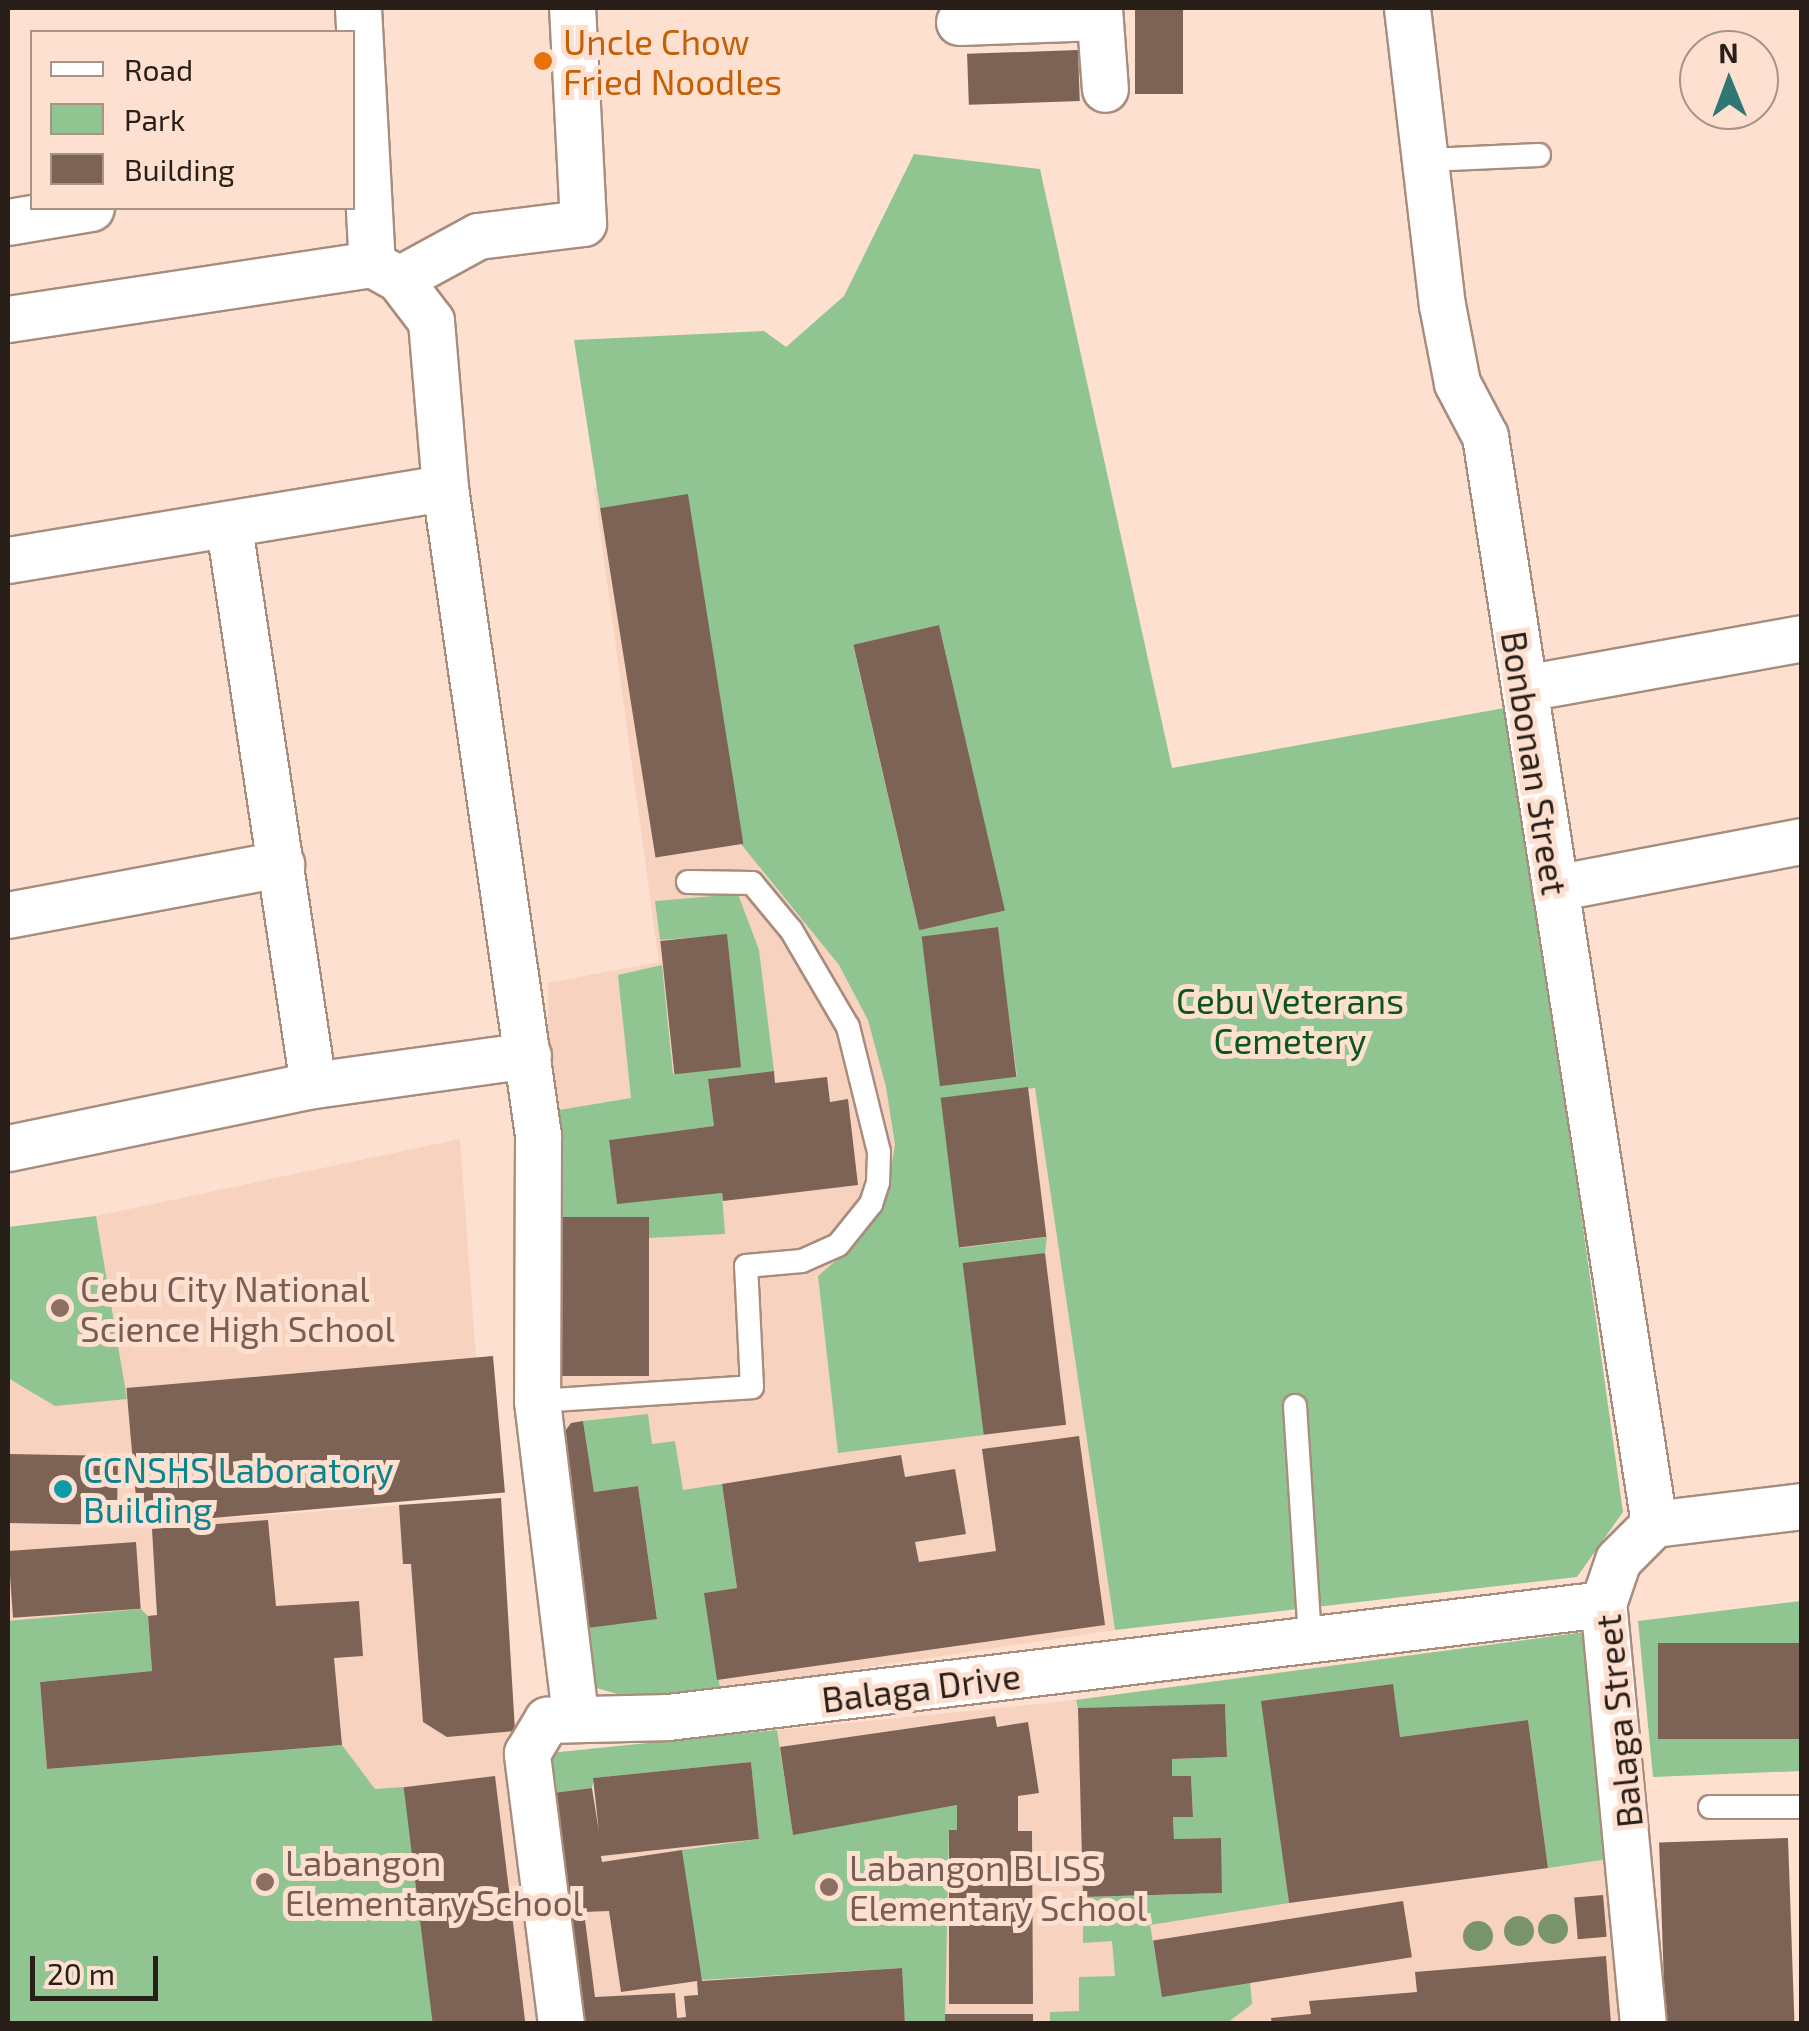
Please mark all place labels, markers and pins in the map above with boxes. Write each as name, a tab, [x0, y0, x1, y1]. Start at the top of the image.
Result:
place label: Uncle Chow Fried Noodles	[563, 20, 782, 102]
marker: Uncle Chow Fried Noodles	[532, 50, 554, 72]
place label: Cebu City National Science High School	[80, 1267, 395, 1349]
marker: Cebu City National Science High School	[49, 1297, 71, 1319]
place label: CCNSHS Laboratory Building	[83, 1448, 394, 1530]
marker: CCNSHS Laboratory Building	[52, 1478, 74, 1500]
place label: Labangon Elementary School	[285, 1841, 584, 1923]
place label: Labangon BLISS Elementary School	[849, 1846, 1148, 1928]
marker: Labangon Elementary School	[254, 1871, 276, 1893]
marker: Labangon BLISS Elementary School	[818, 1876, 840, 1898]

